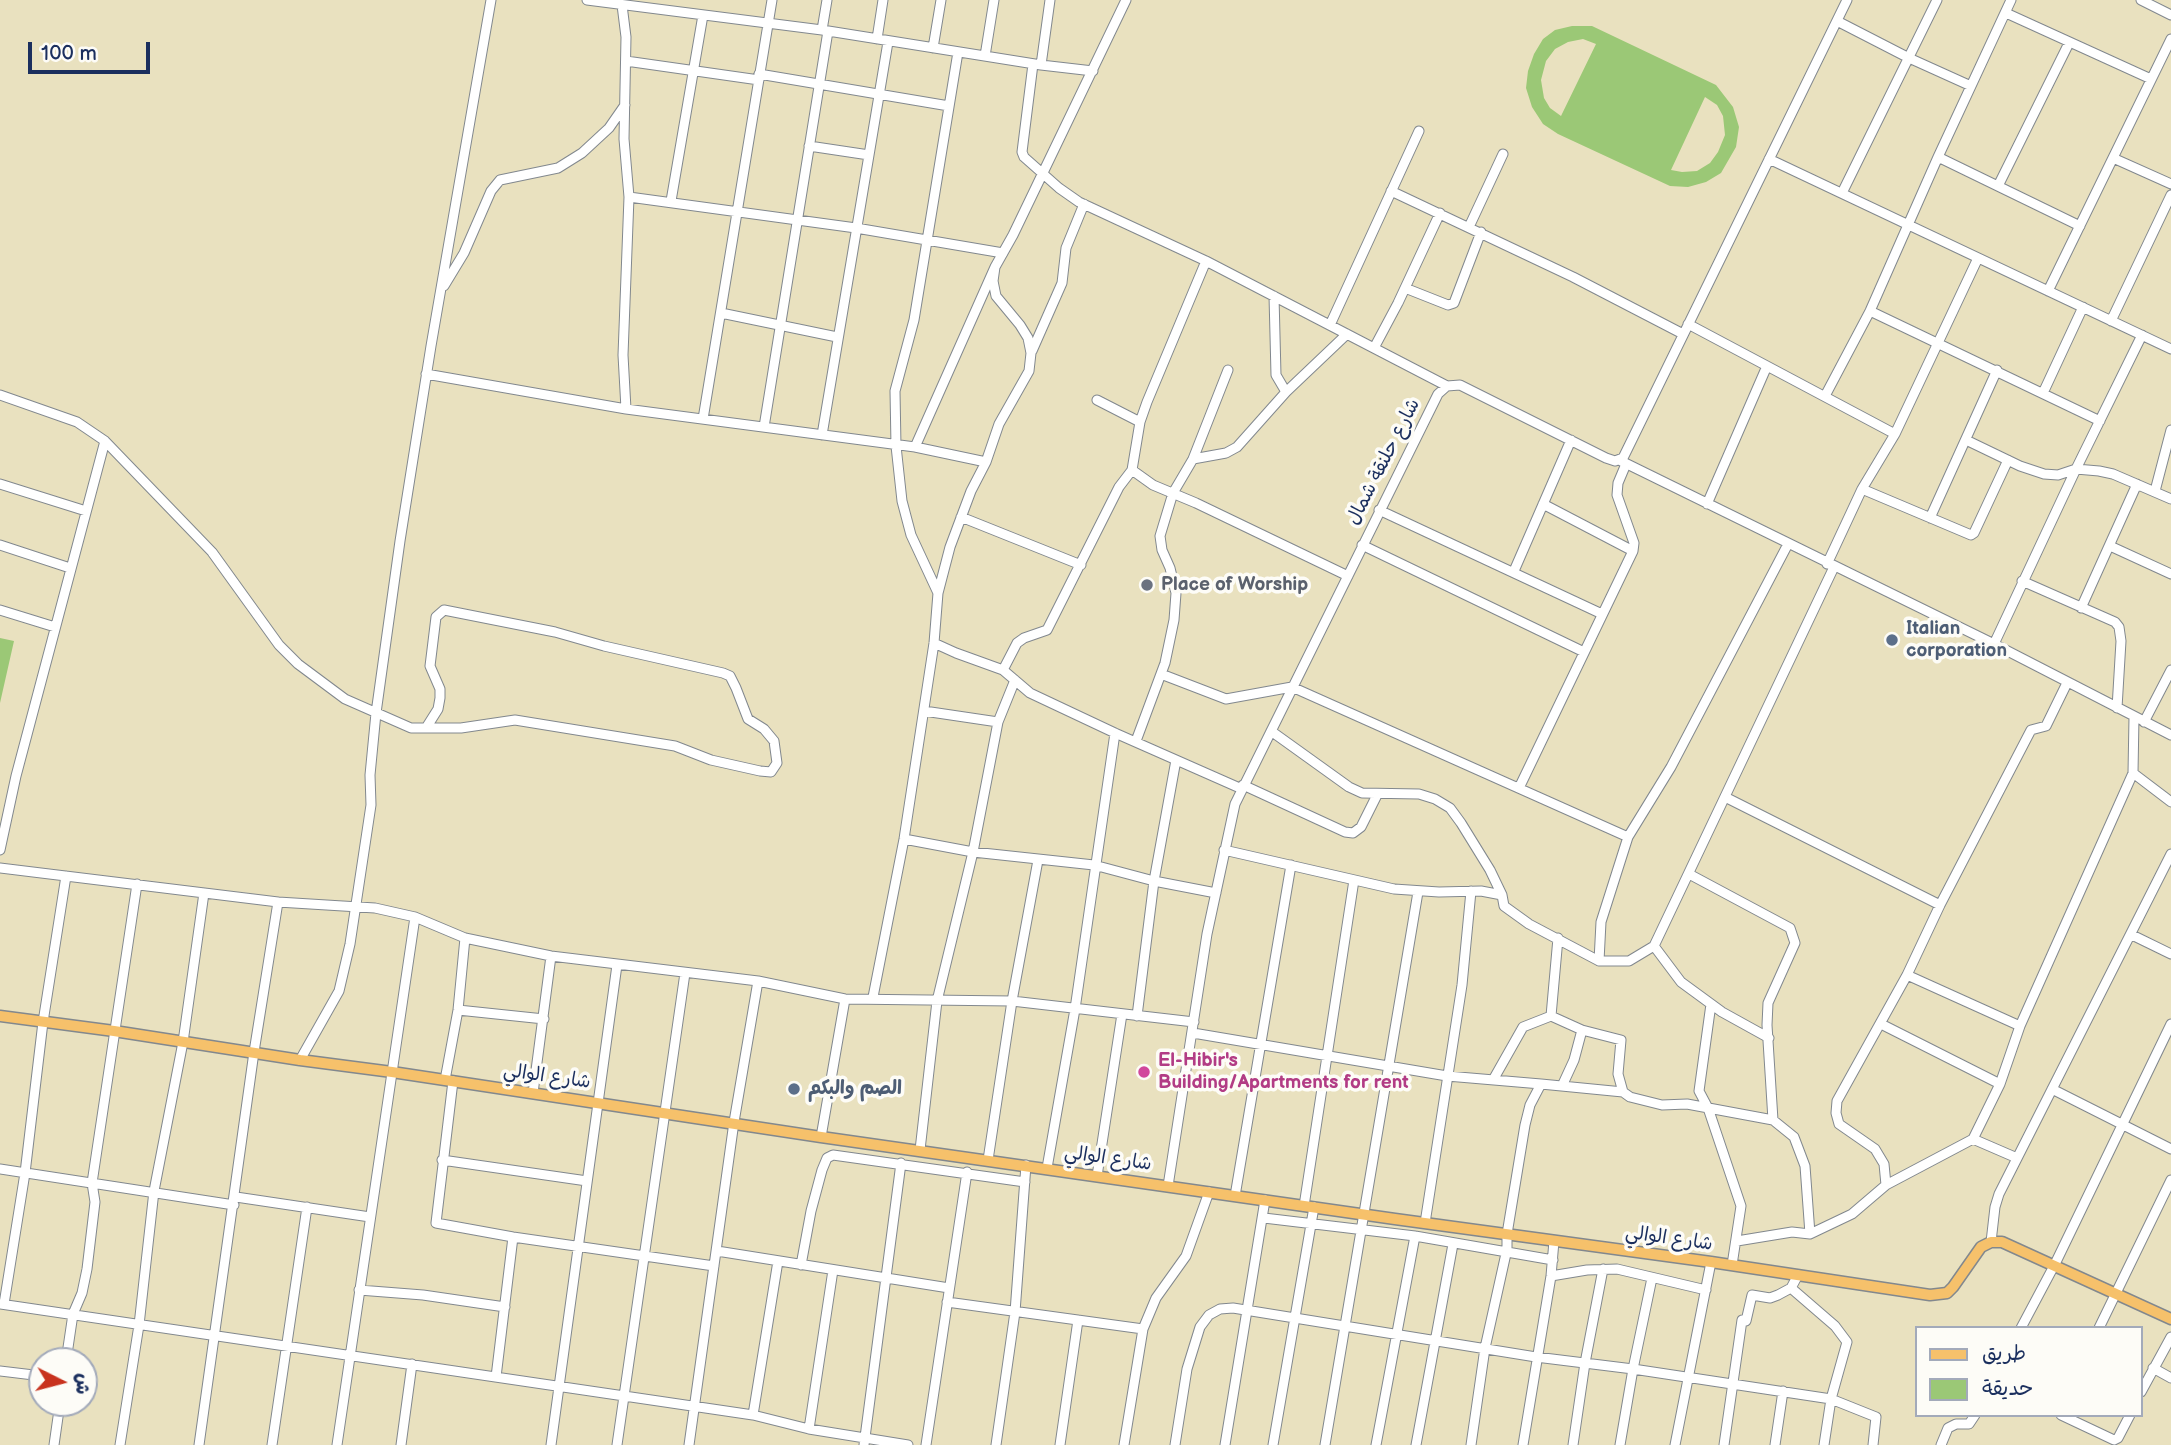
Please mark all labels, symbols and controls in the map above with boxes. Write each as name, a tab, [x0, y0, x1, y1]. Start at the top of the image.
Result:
scale bar	[32, 28, 154, 72]
text: 100 m	[41, 41, 97, 66]
street label: شارع حلنقة شمال	[1342, 395, 1426, 529]
place label: Place of Worship	[1161, 574, 1308, 596]
marker: Place of Worship	[1139, 577, 1155, 593]
place label: Italian corporation	[1906, 618, 2007, 662]
marker: Italian corporation	[1884, 632, 1900, 648]
place label: El-Hibir's Building/Apartments for rent	[1158, 1050, 1409, 1094]
street label: شارع الوالي	[502, 1060, 592, 1094]
marker: El-Hibir's Building/Apartments for rent	[1136, 1064, 1152, 1080]
place label: الصم والبكم	[808, 1078, 902, 1100]
marker: الصم والبكم	[786, 1081, 802, 1097]
street label: شارع الوالي	[1063, 1142, 1153, 1176]
street label: شارع الوالي	[1624, 1222, 1714, 1256]
legend	[1916, 1326, 2143, 1417]
text: طريق	[1982, 1341, 2026, 1366]
north arrow	[28, 1347, 98, 1417]
text: ش	[70, 1372, 95, 1396]
text: حديقة	[1982, 1376, 2033, 1401]

